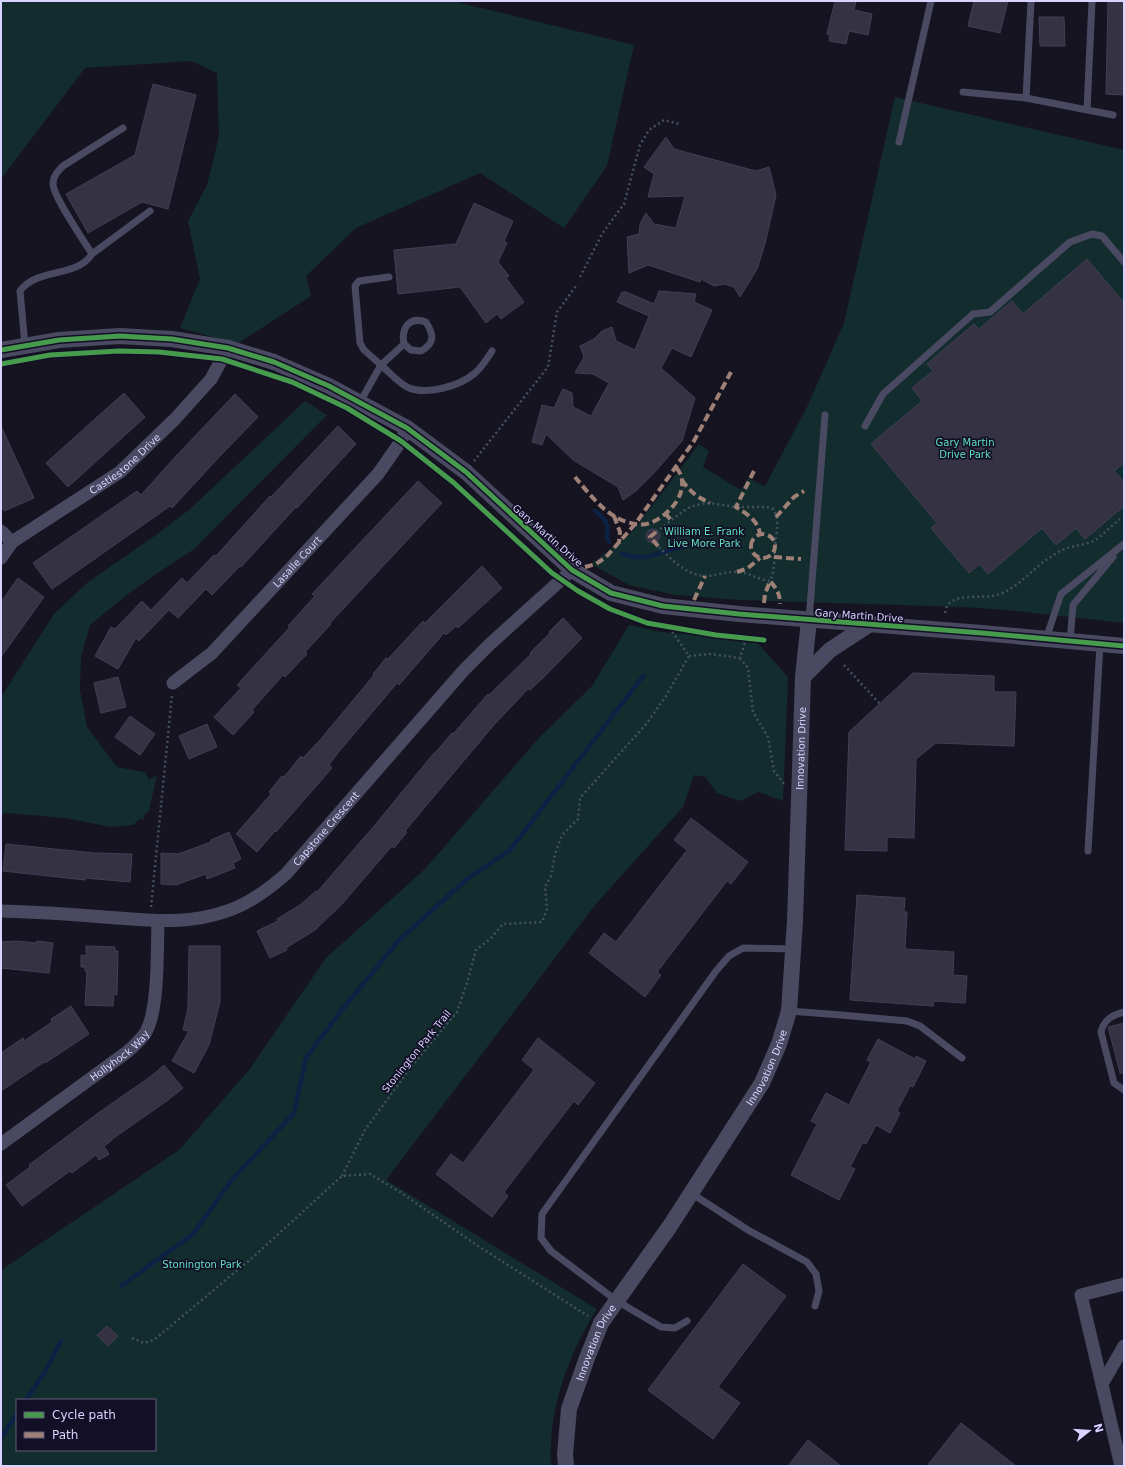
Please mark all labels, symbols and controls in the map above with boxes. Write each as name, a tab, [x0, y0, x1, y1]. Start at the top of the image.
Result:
street label: Castlestone Drive	[87, 431, 163, 496]
park label: Gary Martin Drive Park	[936, 437, 995, 460]
street label: Gary Martin Drive	[511, 502, 585, 569]
park label: William E. Frank Live More Park	[664, 526, 744, 549]
street label: Lasalle Court	[271, 534, 324, 590]
street label: Gary Martin Drive	[814, 607, 904, 624]
street label: Innovation Drive	[794, 707, 808, 790]
street label: Capstone Crescent	[291, 789, 361, 868]
street label: Stonington Park Trail	[380, 1008, 453, 1095]
street label: Hollyhock Way	[88, 1028, 152, 1083]
street label: Innovation Drive	[744, 1028, 789, 1108]
park label: Stonington Park	[162, 1259, 242, 1270]
street label: Innovation Drive	[574, 1303, 618, 1382]
legend	[16, 1399, 156, 1451]
text: Cycle path	[52, 1408, 116, 1422]
north arrow	[1069, 1411, 1109, 1451]
text: N	[1091, 1422, 1106, 1435]
text: Path	[52, 1428, 78, 1442]

